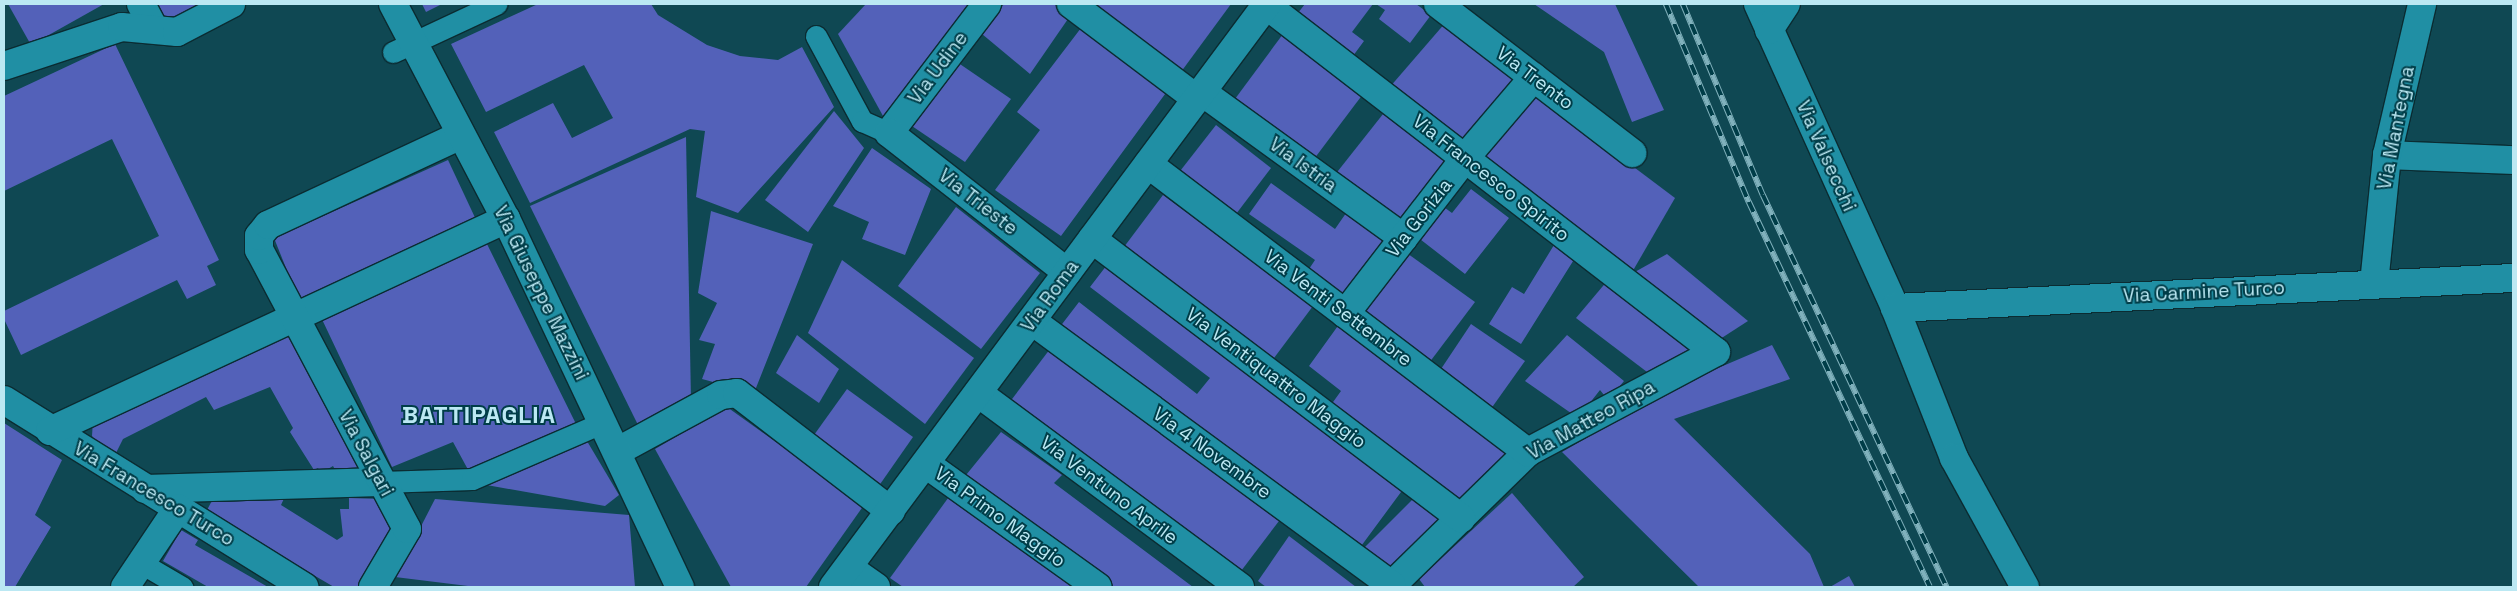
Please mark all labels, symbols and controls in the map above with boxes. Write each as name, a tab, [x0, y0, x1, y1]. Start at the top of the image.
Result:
street label: Via Udine	[903, 27, 973, 109]
street label: Via Trento	[1492, 41, 1578, 115]
street label: Via Mantegna	[2373, 64, 2419, 192]
street label: Via Valsecchi	[1791, 97, 1861, 215]
street label: Via Francesco Spirito	[1408, 110, 1574, 246]
street label: Via Istria	[1265, 133, 1341, 197]
street label: Via Trieste	[934, 164, 1022, 240]
street label: Via Gorizia	[1381, 174, 1457, 262]
street label: Via Giuseppe Mazzini	[489, 202, 593, 384]
street label: Via Venti Settembre	[1259, 245, 1417, 371]
street label: Via Roma	[1016, 256, 1084, 336]
street label: Via Carmine Turco	[2122, 276, 2286, 308]
street label: Via Ventiquattro Maggio	[1181, 303, 1371, 453]
street label: Via Matteo Ripa	[1523, 376, 1659, 464]
district label: BATTIPAGLIA	[401, 401, 557, 429]
street label: Via 4 Novembre	[1148, 402, 1276, 504]
street label: Via Salgari	[334, 406, 398, 500]
street label: Via Ventuno Aprile	[1036, 431, 1182, 549]
street label: Via Francesco Turco	[69, 437, 239, 551]
street label: Via Primo Maggio	[930, 462, 1070, 572]

